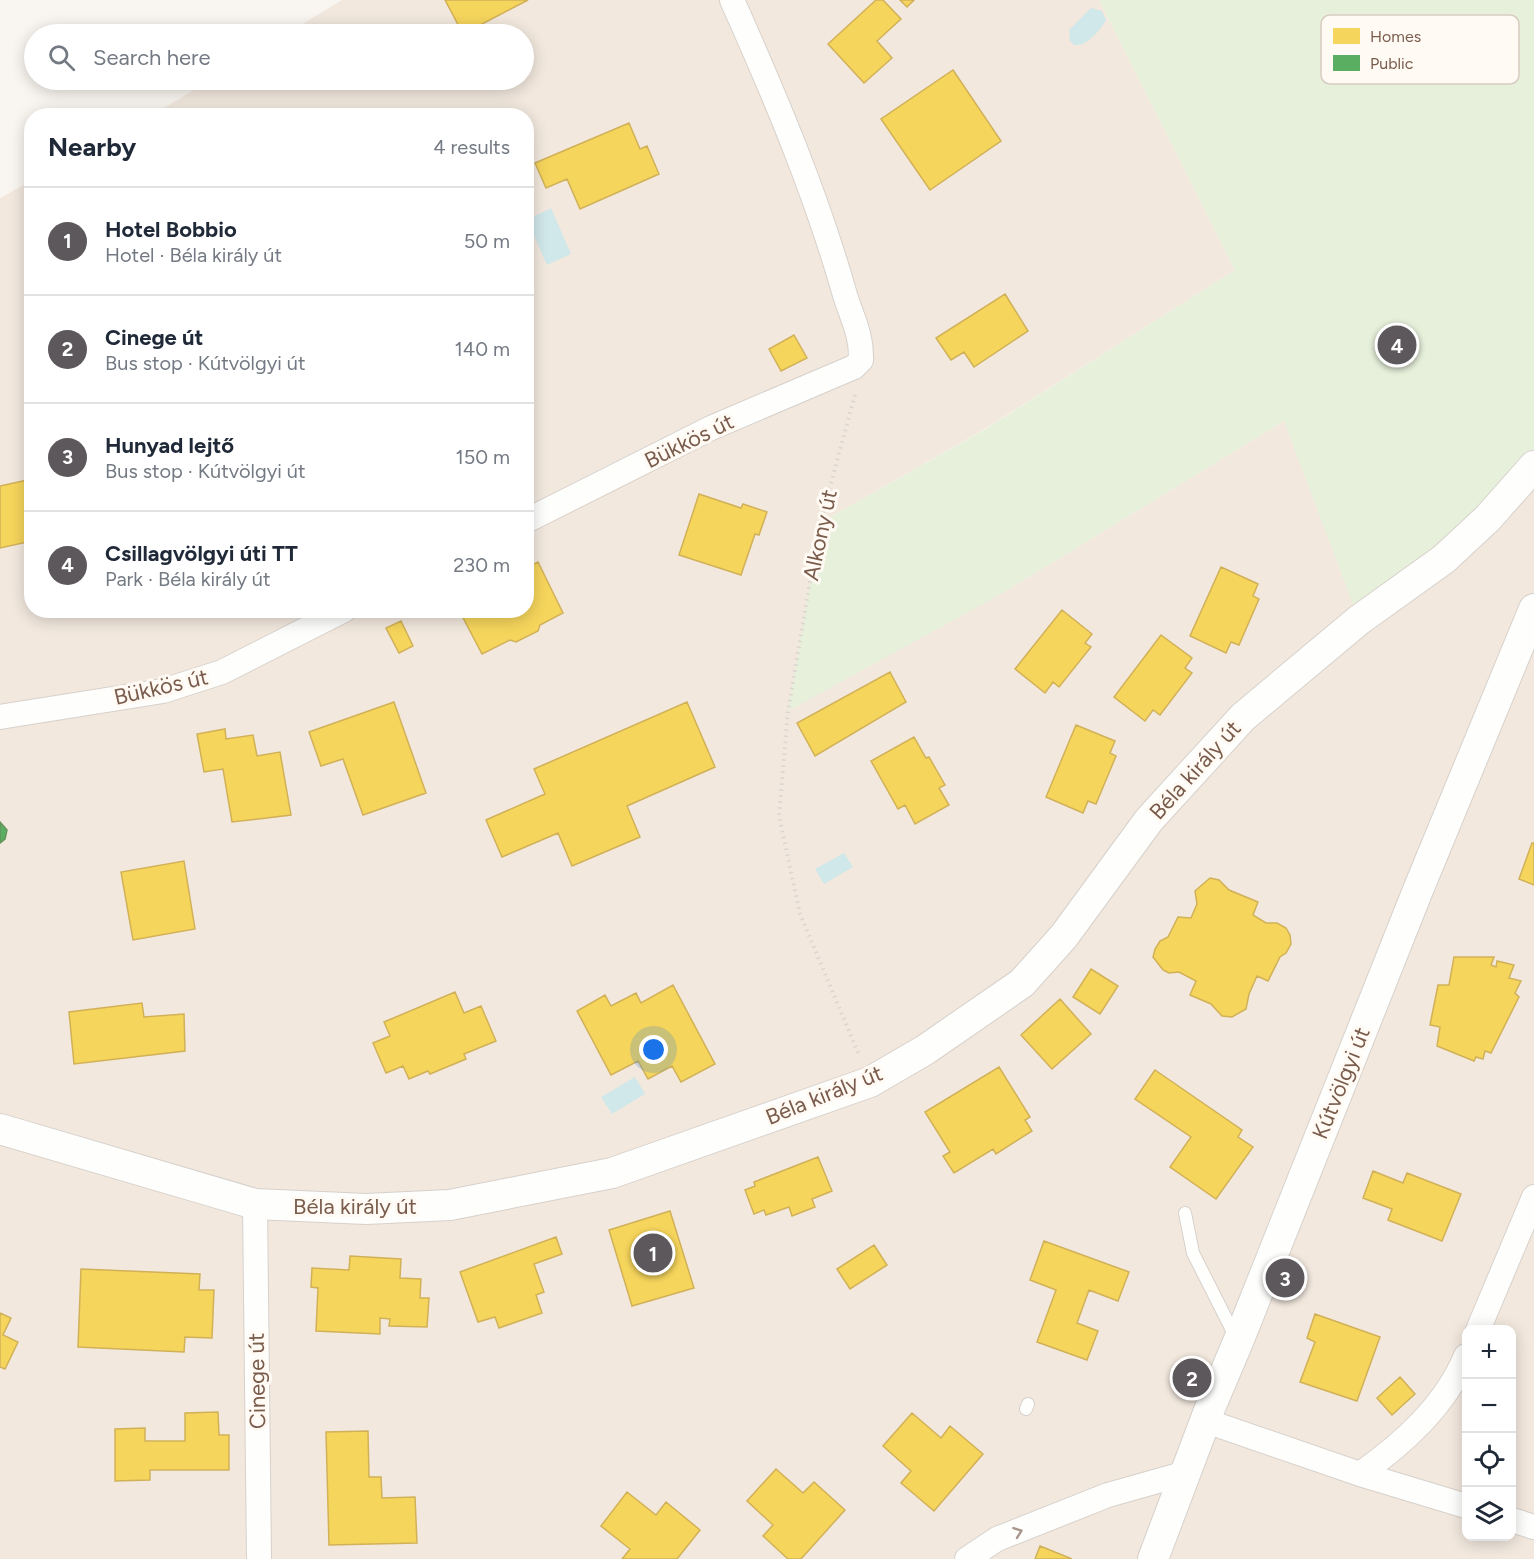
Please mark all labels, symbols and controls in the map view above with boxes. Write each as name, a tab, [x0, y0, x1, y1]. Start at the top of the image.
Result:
legend	[1321, 15, 1519, 84]
search box	[24, 24, 534, 90]
text: Homes	[1370, 27, 1421, 46]
icon: search	[45, 41, 78, 74]
text: Search here	[93, 44, 211, 71]
text: Public	[1370, 54, 1414, 73]
text: Nearby	[48, 131, 136, 163]
text: 4 results	[433, 135, 510, 159]
text: Hotel Bobbio	[105, 216, 237, 243]
text: 1	[63, 229, 72, 253]
text: 50 m	[464, 229, 510, 253]
text: Hotel · Béla király út	[105, 243, 282, 267]
pin: 4	[1378, 322, 1416, 368]
text: Cinege út	[105, 324, 203, 351]
text: 2	[62, 337, 73, 361]
text: 140 m	[455, 337, 510, 361]
text: Bus stop · Kútvölgyi út	[105, 351, 305, 375]
street label: Bükkös út	[640, 408, 738, 474]
text: Hunyad lejtő	[105, 432, 234, 459]
text: 3	[62, 445, 73, 469]
text: 150 m	[455, 445, 510, 469]
text: Bus stop · Kútvölgyi út	[105, 459, 305, 483]
street label: Alkony út	[797, 487, 843, 583]
text: Csillagvölgyi úti TT	[105, 540, 298, 567]
text: 4	[61, 553, 74, 577]
text: 230 m	[453, 553, 510, 577]
text: Park · Béla király út	[105, 567, 271, 591]
street label: Bükkös út	[111, 663, 211, 711]
street label: Béla király út	[1144, 715, 1246, 825]
street label: Kútvölgyi út	[1306, 1023, 1376, 1143]
your location	[639, 1035, 668, 1064]
street label: Béla király út	[762, 1059, 886, 1131]
street label: Béla király út	[293, 1193, 417, 1220]
pin: 1	[634, 1230, 672, 1276]
pin: 3	[1266, 1256, 1304, 1300]
map controls	[1462, 1325, 1516, 1541]
button: +	[1462, 1325, 1516, 1379]
street label: Cinege út	[243, 1333, 271, 1429]
pin: 2	[1172, 1356, 1212, 1400]
button: −	[1462, 1379, 1516, 1433]
button: locate	[1462, 1433, 1516, 1487]
button: layers	[1462, 1487, 1516, 1541]
one-way arrow	[1012, 1526, 1023, 1539]

